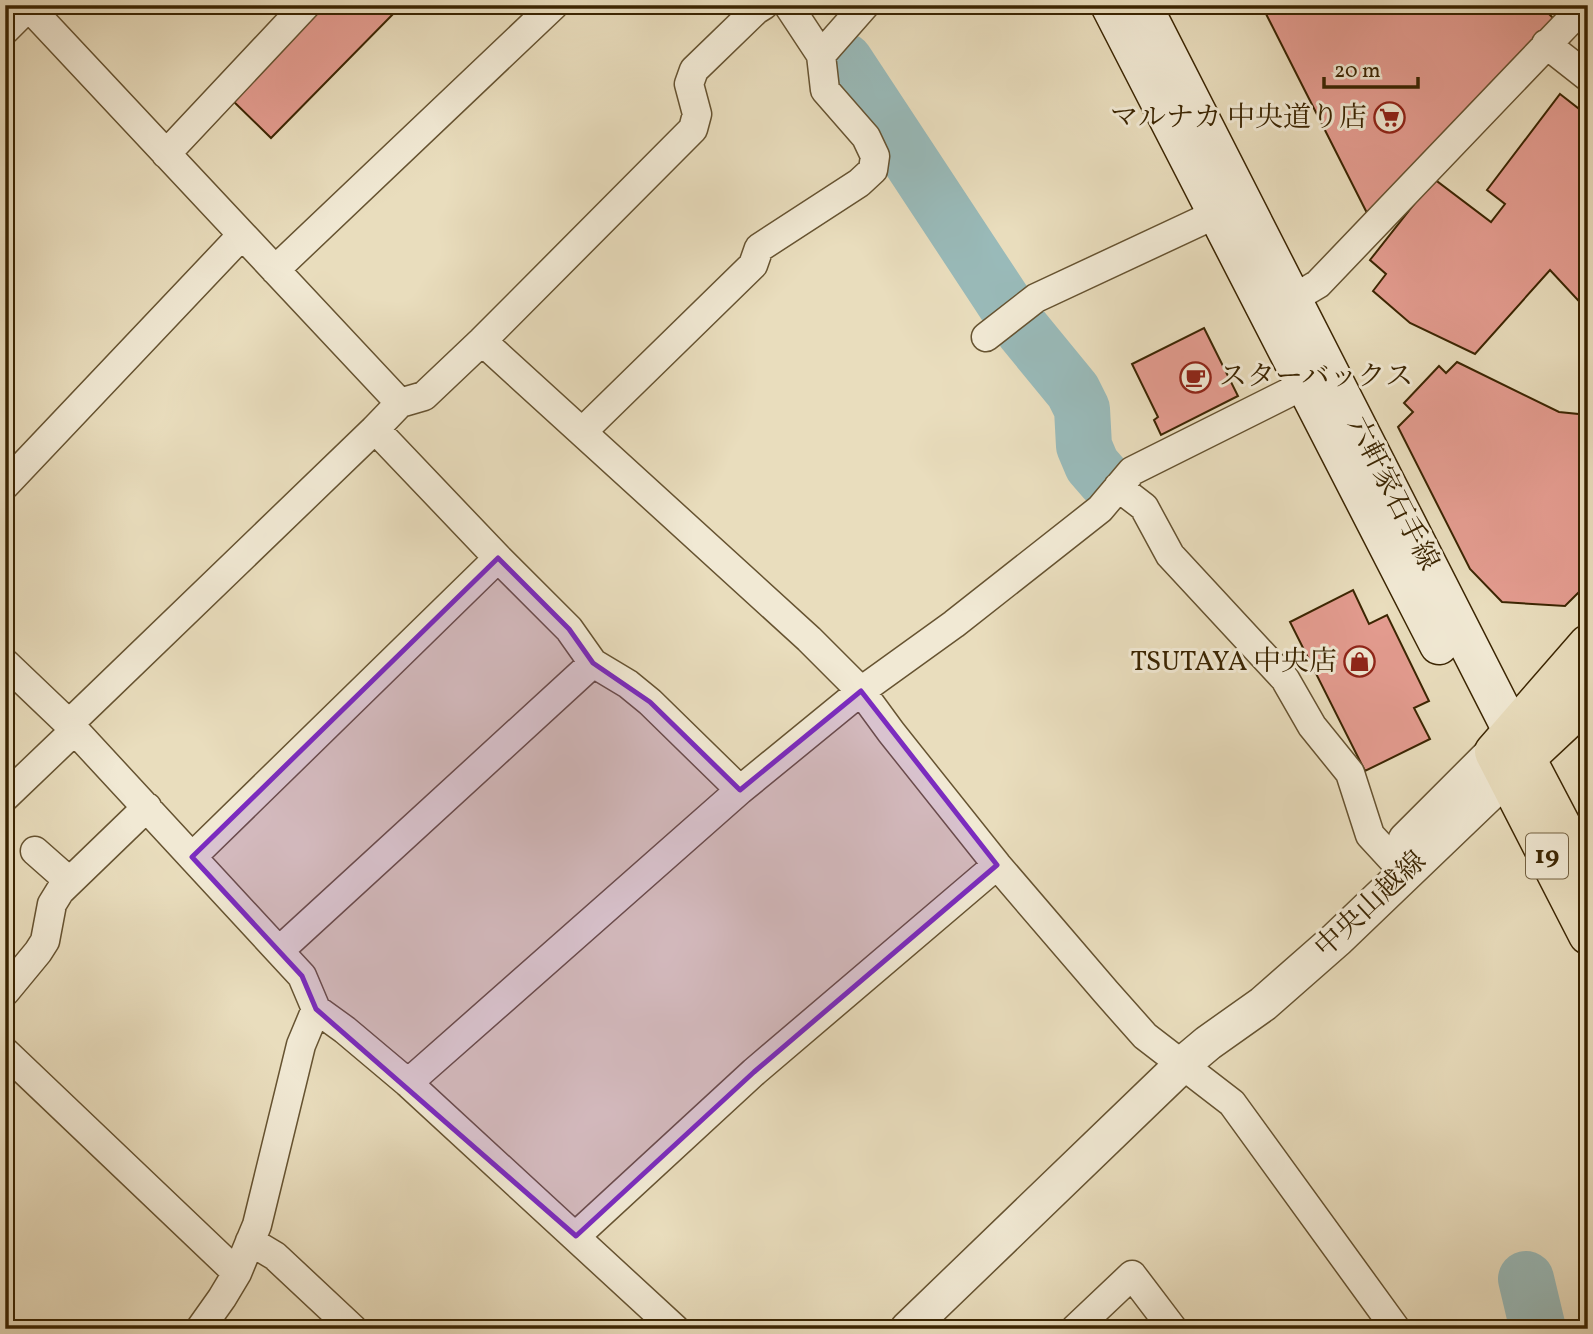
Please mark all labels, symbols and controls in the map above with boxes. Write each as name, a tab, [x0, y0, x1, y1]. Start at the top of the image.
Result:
scale bar	[1324, 46, 1418, 90]
text: 20 m	[1334, 57, 1380, 86]
place label: マルナカ 中央道り店	[1110, 99, 1367, 138]
supermarket icon: マルナカ 中央道り店	[1373, 101, 1407, 135]
place label: スターバックス	[1219, 358, 1413, 397]
cafe icon: スターバックス	[1179, 360, 1213, 394]
street label: 六軒家石手線	[1336, 410, 1448, 578]
place label: TSUTAYA 中央店	[1130, 643, 1337, 682]
shop icon: TSUTAYA 中央店	[1343, 645, 1377, 679]
road number: 19	[1526, 834, 1568, 878]
street label: 中央山越線	[1307, 843, 1435, 967]

